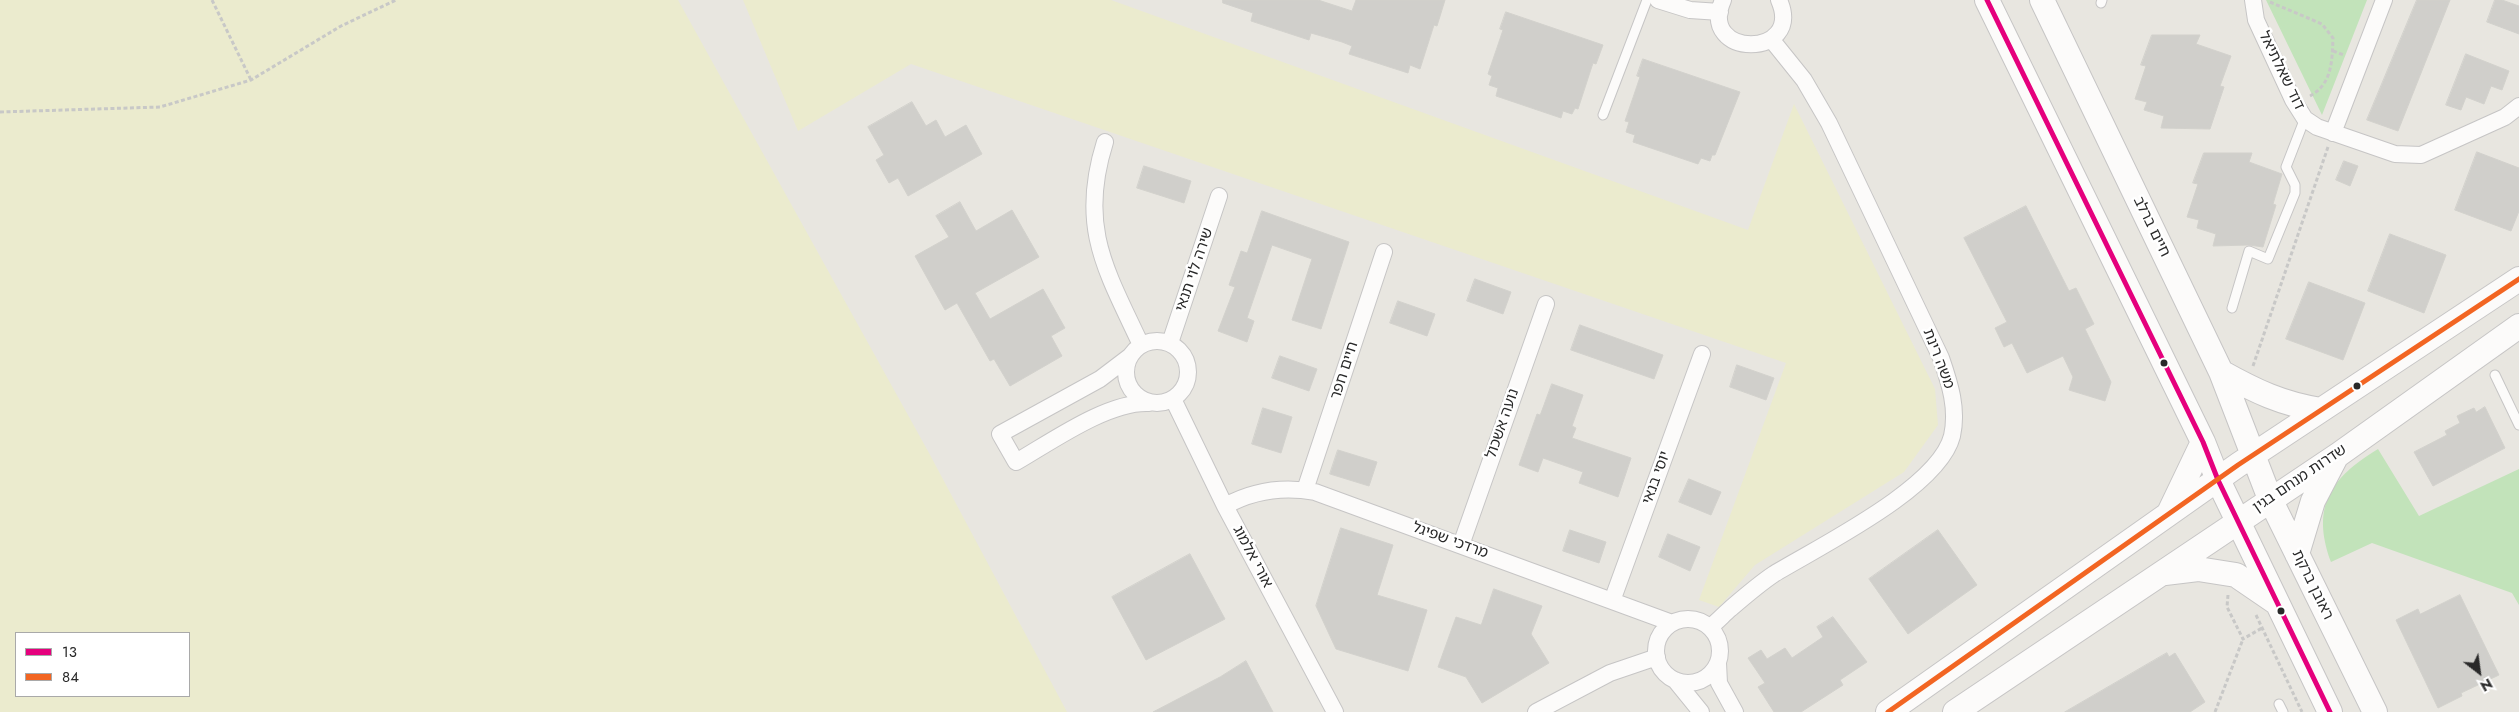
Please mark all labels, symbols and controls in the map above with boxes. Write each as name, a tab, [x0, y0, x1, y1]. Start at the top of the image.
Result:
street label: דוד שאלתיאל	[2254, 29, 2308, 113]
street label: חיים ברלב	[2129, 194, 2173, 260]
street label: שירה לוי תנאי	[1172, 226, 1218, 314]
street label: משה רינת	[1918, 326, 1958, 392]
street label: חיים חפר	[1327, 340, 1363, 402]
unlabelled marker	[2159, 358, 2169, 368]
unlabelled marker	[2352, 381, 2362, 391]
street label: נועה אשכול	[1483, 387, 1523, 461]
street label: שדרות מנחם בגין	[2250, 441, 2350, 517]
street label: יוסי בנאי	[1639, 449, 1675, 507]
street label: מרדכי שפיגל	[1410, 519, 1490, 563]
street label: אורי אלמוג	[1228, 523, 1276, 591]
street label: ראובן ברקת	[2287, 547, 2337, 623]
unlabelled marker	[2276, 606, 2286, 616]
legend	[15, 632, 190, 697]
text: 13	[62, 641, 77, 663]
north arrow	[2454, 647, 2504, 697]
text: 84	[62, 666, 79, 688]
text: N	[2477, 674, 2496, 696]

